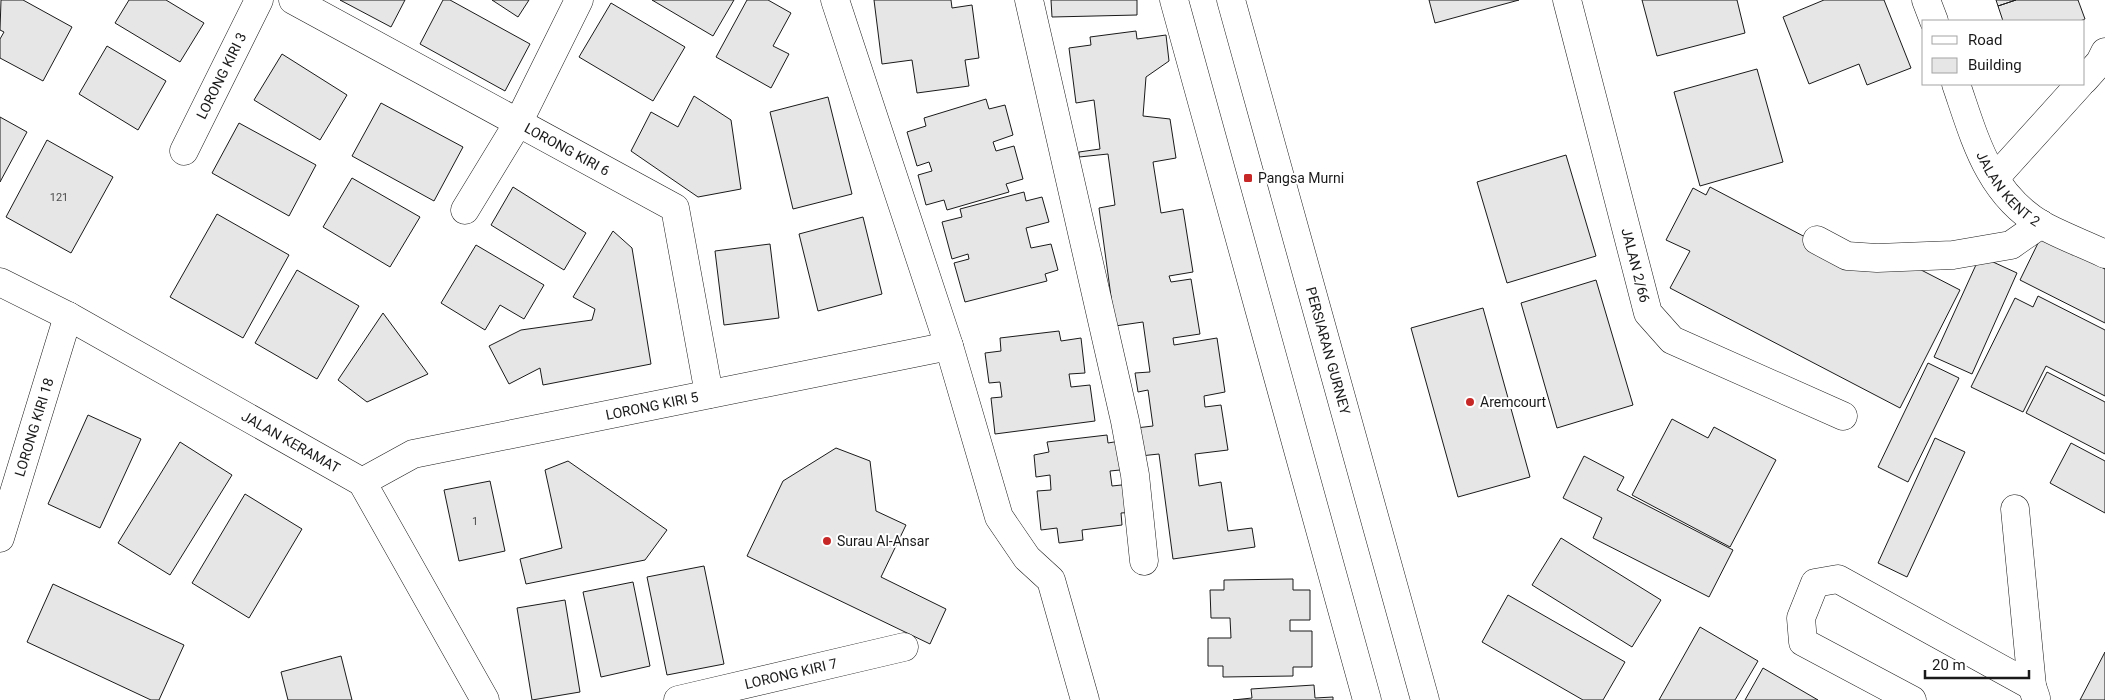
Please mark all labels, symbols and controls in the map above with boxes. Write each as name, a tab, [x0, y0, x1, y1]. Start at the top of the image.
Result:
legend	[1922, 20, 2085, 85]
street label: LORONG KIRI 3	[193, 30, 250, 122]
text: Road	[1968, 31, 2002, 49]
text: Building	[1968, 56, 2022, 74]
street label: LORONG KIRI 6	[522, 120, 612, 179]
street label: JALAN KENT 2	[1973, 149, 2043, 230]
place label: Pangsa Murni	[1258, 170, 1344, 186]
marker: Pangsa Murni	[1242, 172, 1254, 184]
house number: 121	[50, 191, 68, 204]
street label: JALAN 2/66	[1618, 226, 1653, 304]
street label: PERSIARAN GURNEY	[1303, 285, 1354, 417]
street label: LORONG KIRI 18	[11, 376, 57, 478]
street label: LORONG KIRI 5	[604, 389, 700, 423]
place label: Aremcourt	[1480, 394, 1547, 410]
marker: Aremcourt	[1464, 396, 1476, 408]
street label: JALAN KERAMAT	[239, 408, 344, 476]
house number: 1	[472, 515, 478, 528]
place label: Surau Al-Ansar	[837, 533, 929, 549]
marker: Surau Al-Ansar	[821, 535, 833, 547]
scale bar	[1925, 648, 2029, 680]
street label: LORONG KIRI 7	[743, 655, 839, 692]
text: 20 m	[1932, 656, 1966, 674]

